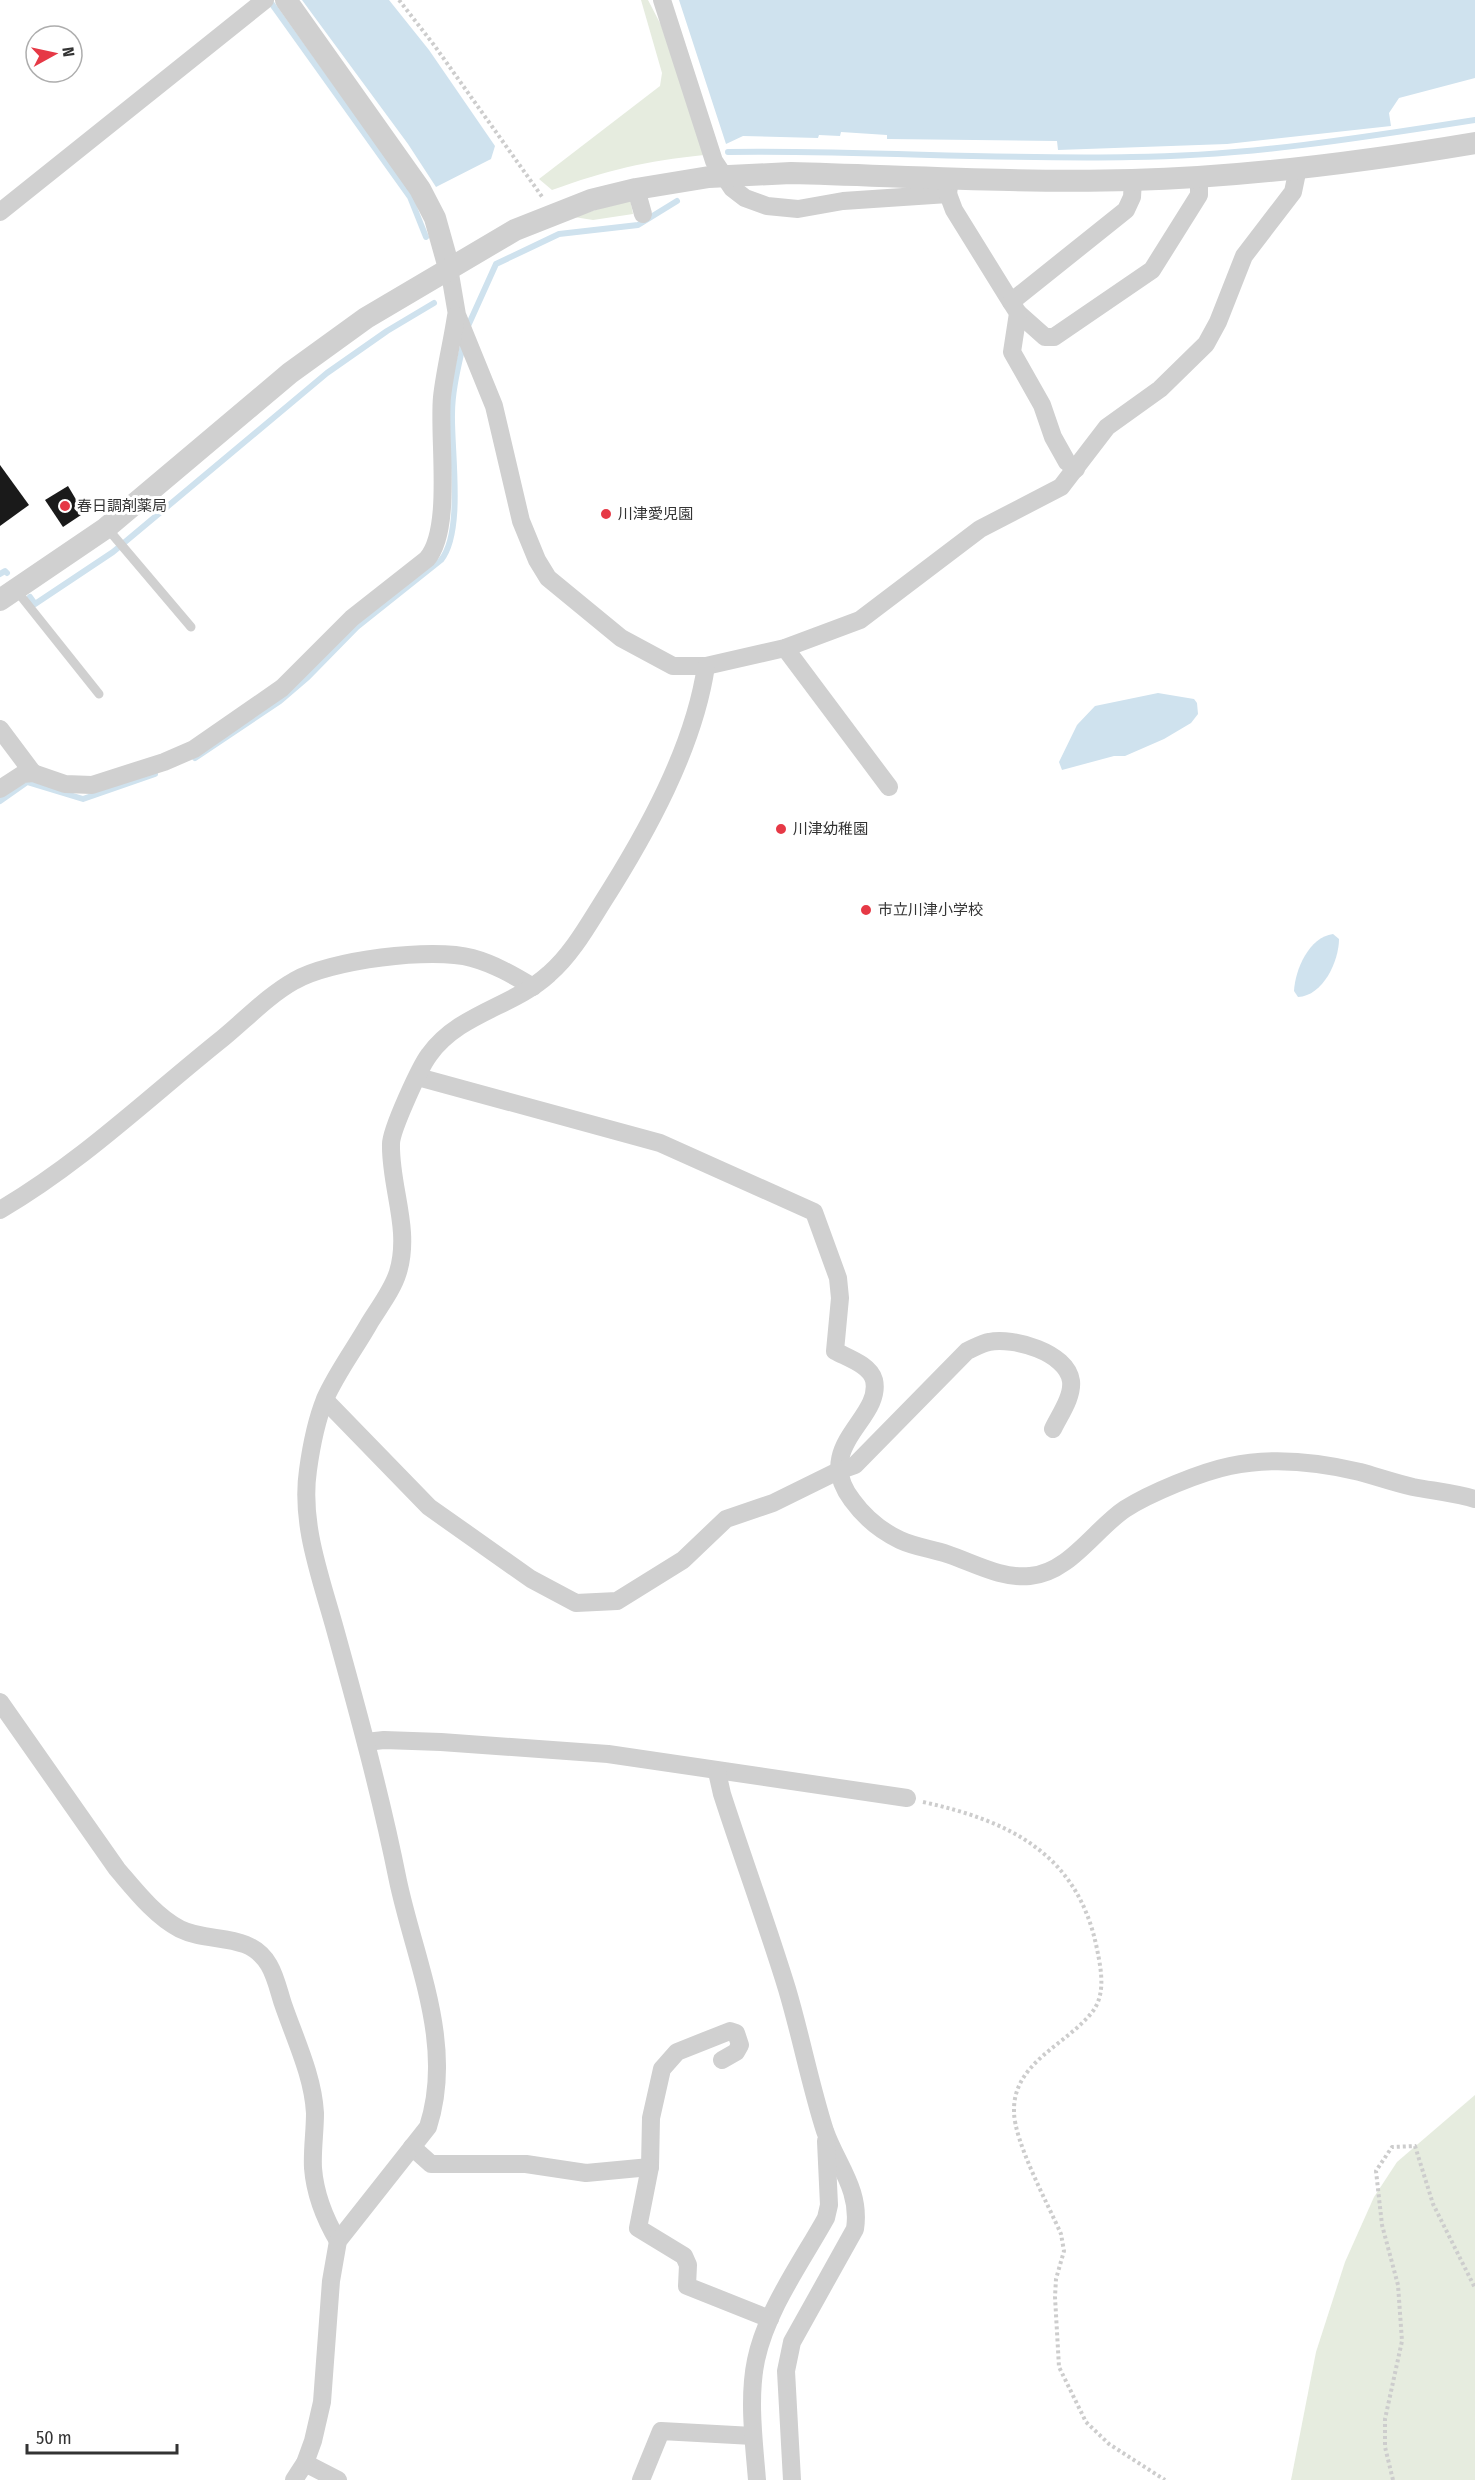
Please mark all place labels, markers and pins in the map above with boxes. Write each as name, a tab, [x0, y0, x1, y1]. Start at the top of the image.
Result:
place label: 春日調剤薬局	[77, 497, 167, 515]
marker: 春日調剤薬局	[58, 499, 72, 513]
place label: 川津愛児園	[618, 505, 693, 523]
marker: 川津愛児園	[599, 507, 613, 521]
place label: 川津幼稚園	[793, 820, 868, 838]
marker: 川津幼稚園	[774, 822, 788, 836]
place label: 市立川津小学校	[878, 901, 983, 919]
marker: 市立川津小学校	[859, 903, 873, 917]

